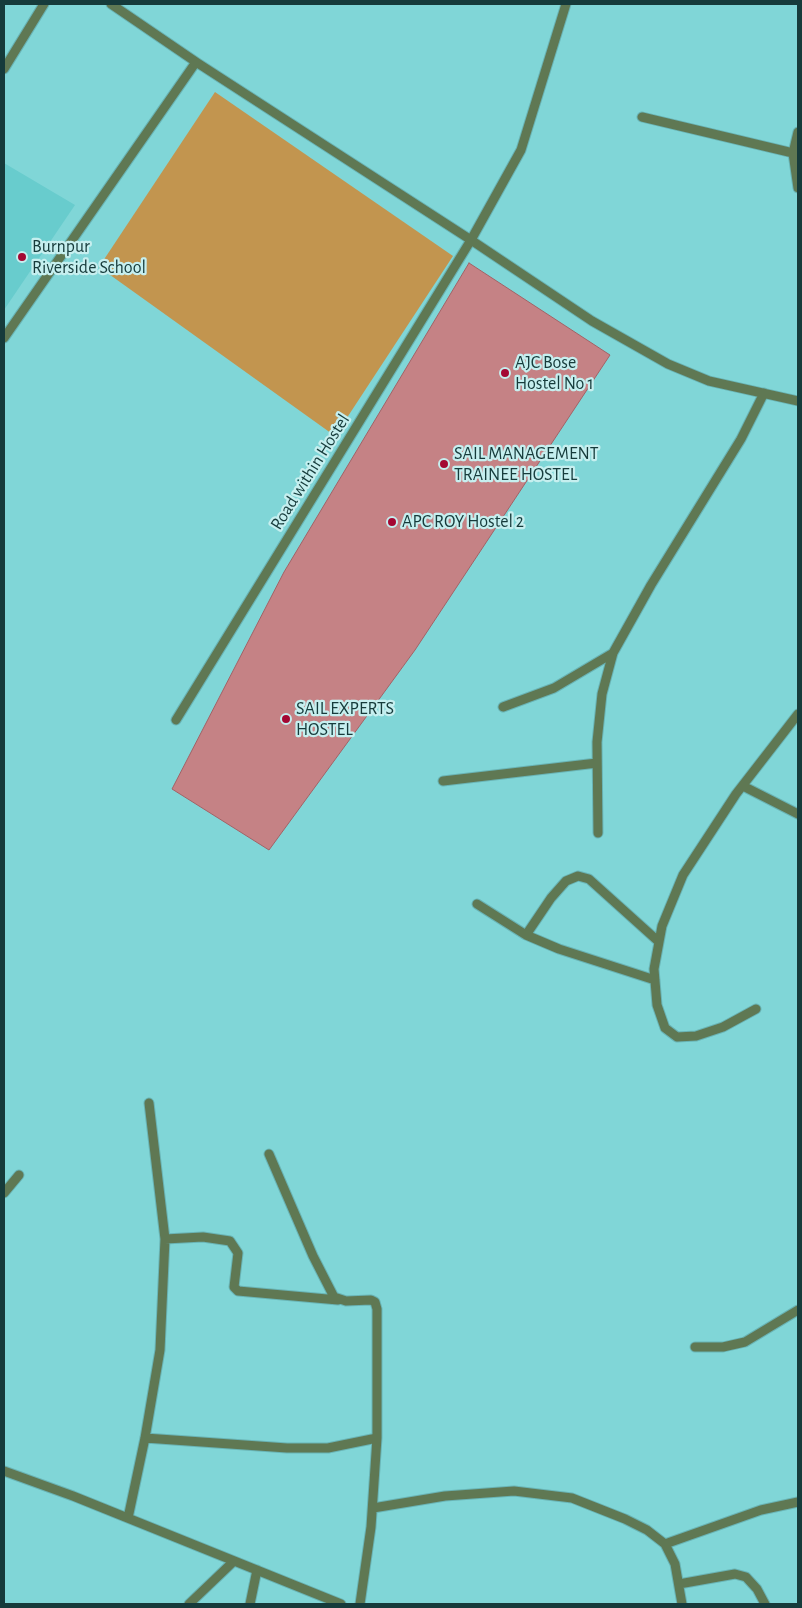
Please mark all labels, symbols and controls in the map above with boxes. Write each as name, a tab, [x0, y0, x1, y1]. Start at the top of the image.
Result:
place label: Burnpur Riverside School	[32, 236, 146, 278]
marker: Burnpur Riverside School	[16, 251, 28, 263]
place label: AJC Bose Hostel No 1	[515, 352, 594, 394]
marker: AJC Bose Hostel No 1	[499, 367, 511, 379]
street label: Road within Hostel	[266, 410, 354, 534]
place label: SAIL MANAGEMENT TRAINEE HOSTEL	[454, 443, 598, 486]
marker: SAIL MANAGEMENT TRAINEE HOSTEL	[438, 458, 450, 470]
place label: APC ROY Hostel 2	[402, 511, 524, 533]
marker: APC ROY Hostel 2	[386, 516, 398, 528]
place label: SAIL EXPERTS HOSTEL	[296, 698, 394, 741]
marker: SAIL EXPERTS HOSTEL	[280, 713, 292, 725]

